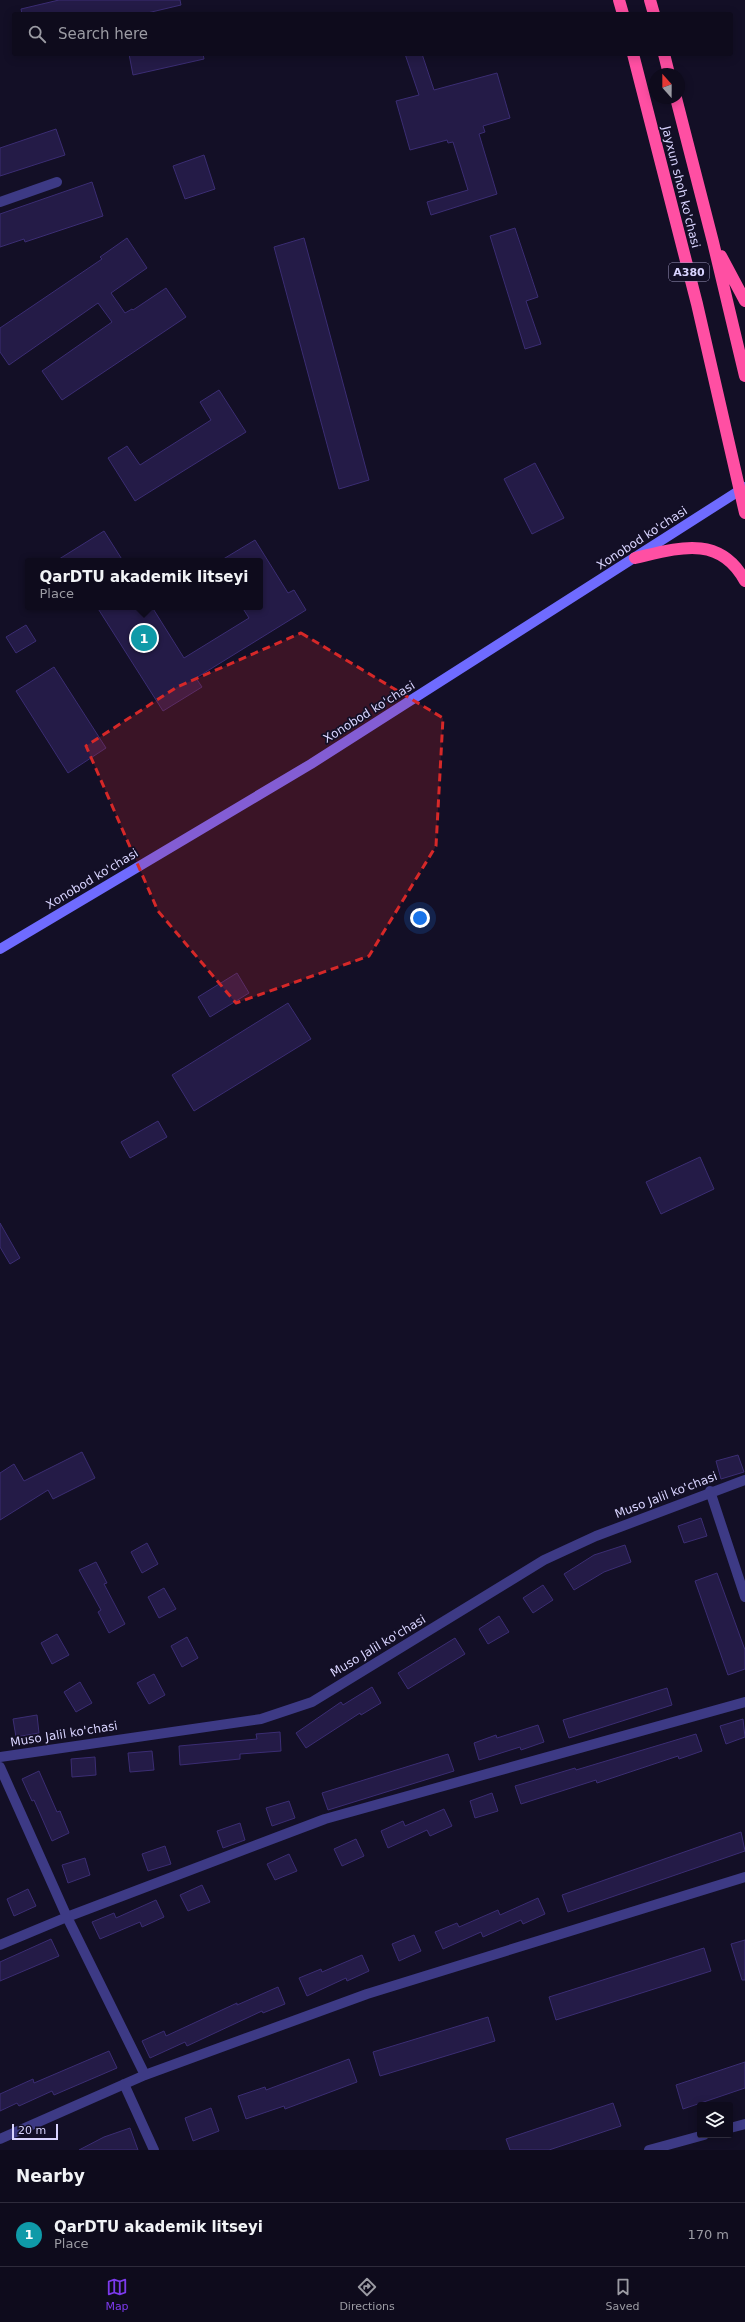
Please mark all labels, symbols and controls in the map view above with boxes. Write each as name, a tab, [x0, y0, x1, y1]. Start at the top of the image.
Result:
search box	[12, 12, 733, 56]
icon: search	[26, 23, 48, 45]
text: Search here	[58, 25, 148, 43]
north arrow	[649, 68, 685, 104]
street label: Jayxun shoh ko'chasi	[659, 124, 703, 249]
road number: A380	[669, 263, 709, 281]
street label: Xonobod ko'chasi	[594, 503, 690, 573]
popup	[25, 558, 263, 610]
text: QarDTU akademik litseyi	[40, 568, 248, 586]
text: Place	[40, 586, 74, 601]
pin: 1	[131, 623, 157, 653]
street label: Xonobod ko'chasi	[321, 678, 417, 746]
street label: Xonobod ko'chasi	[43, 846, 141, 912]
your location	[410, 908, 430, 928]
street label: Muso Jalil ko'chasi	[613, 1469, 719, 1521]
street label: Muso Jalil ko'chasi	[328, 1612, 428, 1680]
street label: Muso Jalil ko'chasi	[9, 1719, 119, 1749]
map controls	[697, 2102, 733, 2138]
button: layers	[697, 2102, 733, 2138]
scale bar	[12, 2122, 58, 2141]
text: 20 m	[18, 2124, 46, 2137]
text: Nearby	[16, 2166, 85, 2186]
text: QarDTU akademik litseyi	[54, 2218, 263, 2236]
text: 1	[24, 2227, 34, 2242]
text: 170 m	[687, 2227, 729, 2242]
text: Place	[54, 2236, 89, 2251]
tab: Map	[105, 2276, 129, 2313]
tab: Directions	[339, 2276, 395, 2313]
tab: Saved	[606, 2276, 640, 2313]

